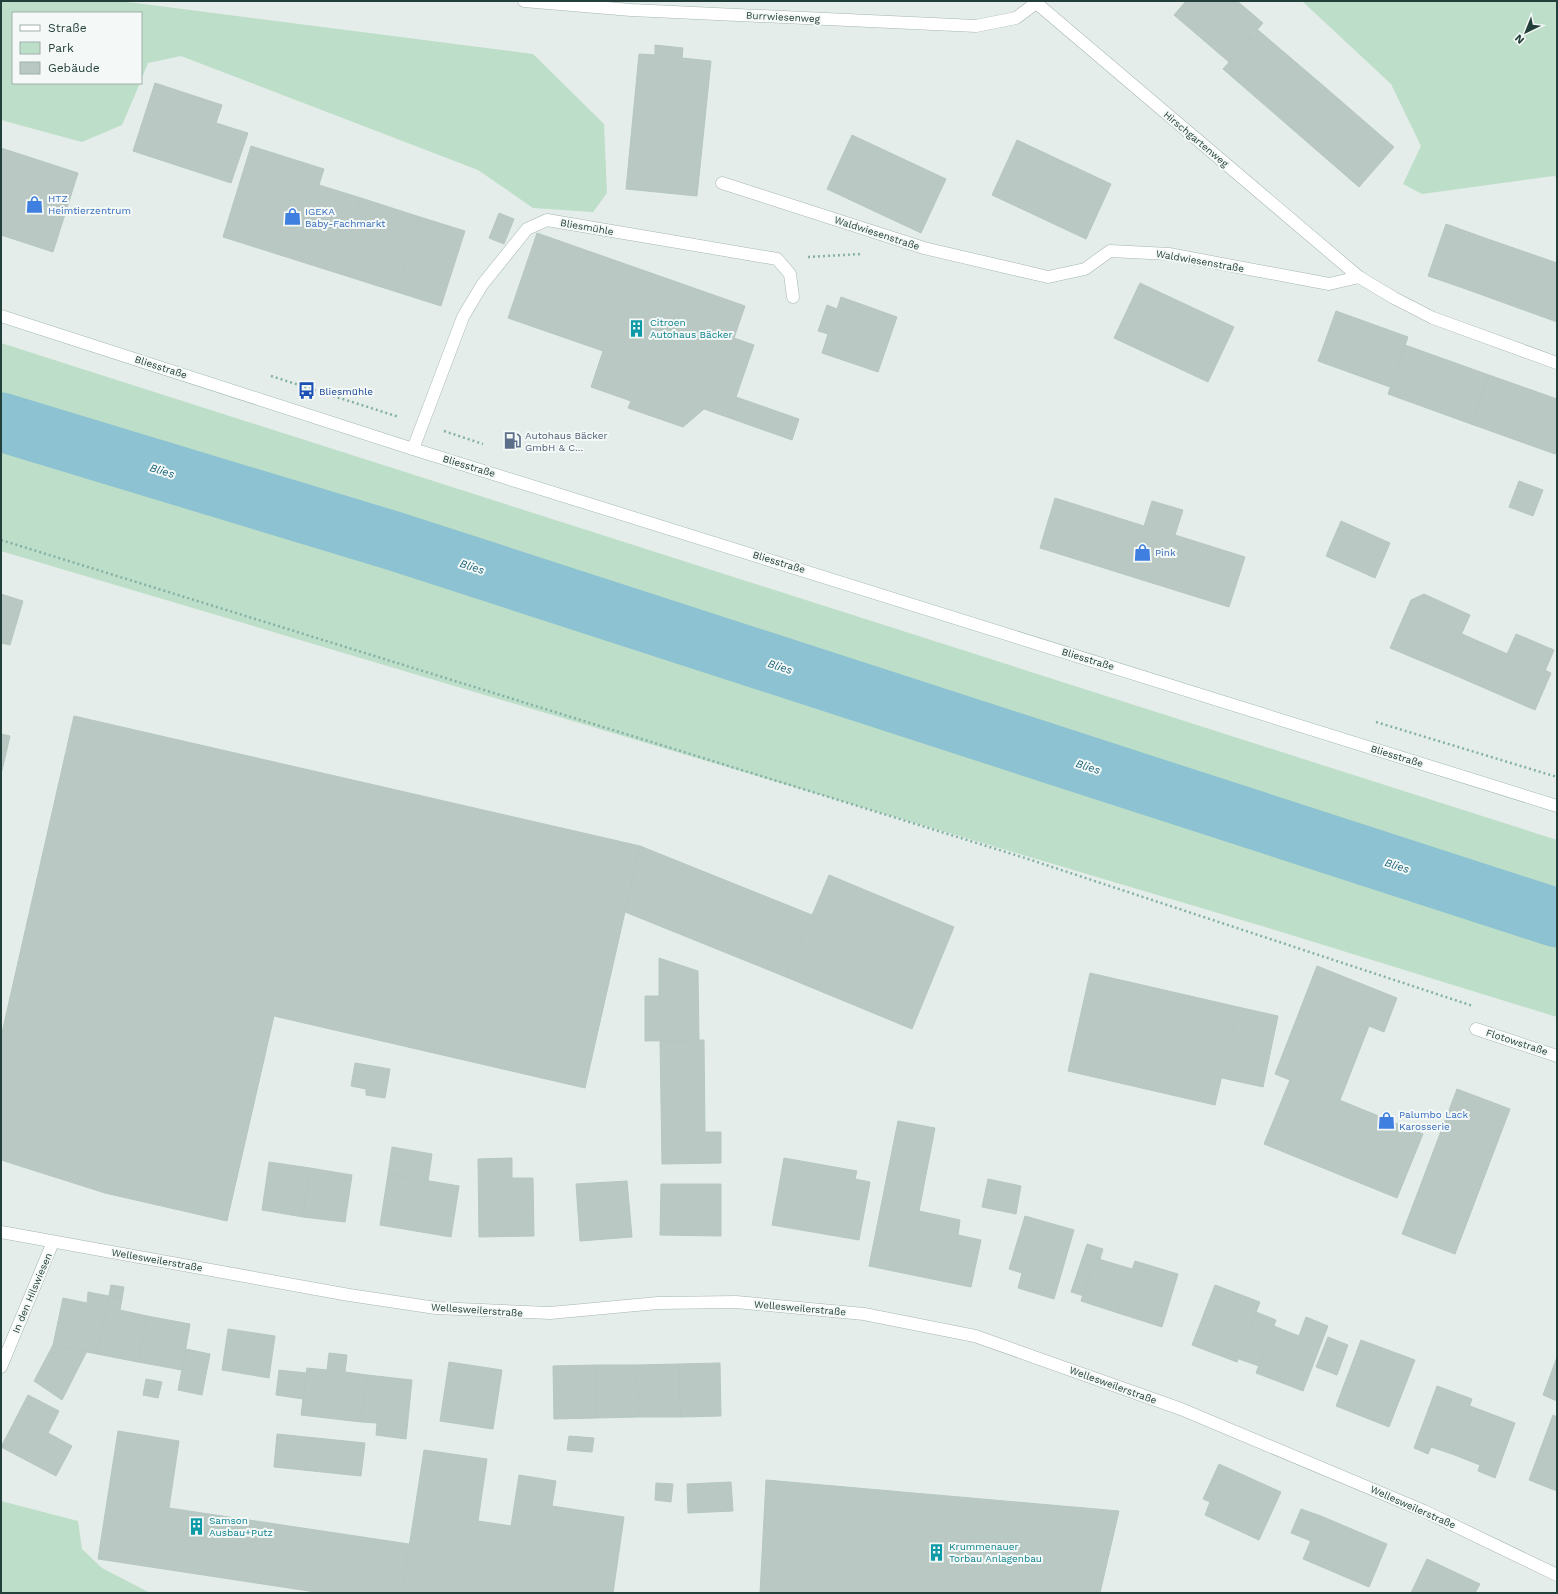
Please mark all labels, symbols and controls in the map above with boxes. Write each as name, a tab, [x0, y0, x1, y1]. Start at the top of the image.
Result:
street label: Burrwiesenweg	[746, 10, 821, 24]
legend	[12, 12, 142, 84]
north arrow	[1506, 12, 1546, 52]
text: Straße	[48, 21, 87, 35]
text: N	[1512, 31, 1527, 46]
text: Park	[48, 41, 74, 55]
text: Gebäude	[48, 61, 100, 75]
street label: Hirschgartenweg	[1161, 109, 1231, 170]
place label: HTZ Heimtierzentrum	[48, 193, 131, 216]
shop icon: HTZ Heimtierzentrum	[25, 194, 45, 214]
place label: IGEKA Baby-Fachmarkt	[305, 206, 386, 229]
shop icon: IGEKA Baby-Fachmarkt	[282, 207, 302, 227]
street label: Waldwiesenstraße	[833, 214, 921, 252]
street label: Bliesmühle	[559, 217, 615, 237]
street label: Waldwiesenstraße	[1155, 248, 1245, 274]
place label: Citroen Autohaus Bäcker	[650, 317, 733, 340]
building icon: Citroen Autohaus Bäcker	[627, 318, 647, 338]
street label: Bliesstraße	[133, 353, 189, 381]
bus stop icon: Bliesmühle	[296, 381, 316, 401]
place label: Bliesmühle	[319, 386, 373, 397]
place label: Autohaus Bäcker GmbH & C...	[525, 430, 608, 453]
fuel station icon: Autohaus Bäcker GmbH & C...	[502, 431, 522, 451]
street label: Bliesstraße	[441, 453, 497, 479]
water label: Blies	[148, 461, 176, 481]
shop icon: Pink	[1132, 542, 1152, 562]
place label: Pink	[1155, 547, 1176, 558]
street label: Bliesstraße	[751, 549, 807, 575]
water label: Blies	[458, 557, 486, 577]
street label: Bliesstraße	[1060, 646, 1116, 672]
water label: Blies	[766, 657, 794, 677]
street label: Bliesstraße	[1369, 743, 1425, 769]
water label: Blies	[1074, 757, 1102, 777]
water label: Blies	[1383, 856, 1411, 876]
street label: Flotowstraße	[1485, 1027, 1550, 1057]
place label: Palumbo Lack Karosserie	[1399, 1109, 1468, 1132]
shop icon: Palumbo Lack Karosserie	[1376, 1110, 1396, 1130]
street label: Wellesweilerstraße	[111, 1247, 204, 1273]
street label: In den Hilswiesen	[10, 1251, 54, 1335]
street label: Wellesweilerstraße	[754, 1299, 847, 1318]
street label: Wellesweilerstraße	[431, 1301, 524, 1319]
street label: Wellesweilerstraße	[1068, 1364, 1158, 1406]
street label: Wellesweilerstraße	[1369, 1483, 1458, 1531]
place label: Samson Ausbau+Putz	[209, 1515, 273, 1538]
building icon: Samson Ausbau+Putz	[186, 1516, 206, 1536]
place label: Krummenauer Torbau Anlagenbau	[949, 1541, 1042, 1564]
building icon: Krummenauer Torbau Anlagenbau	[926, 1542, 946, 1562]

